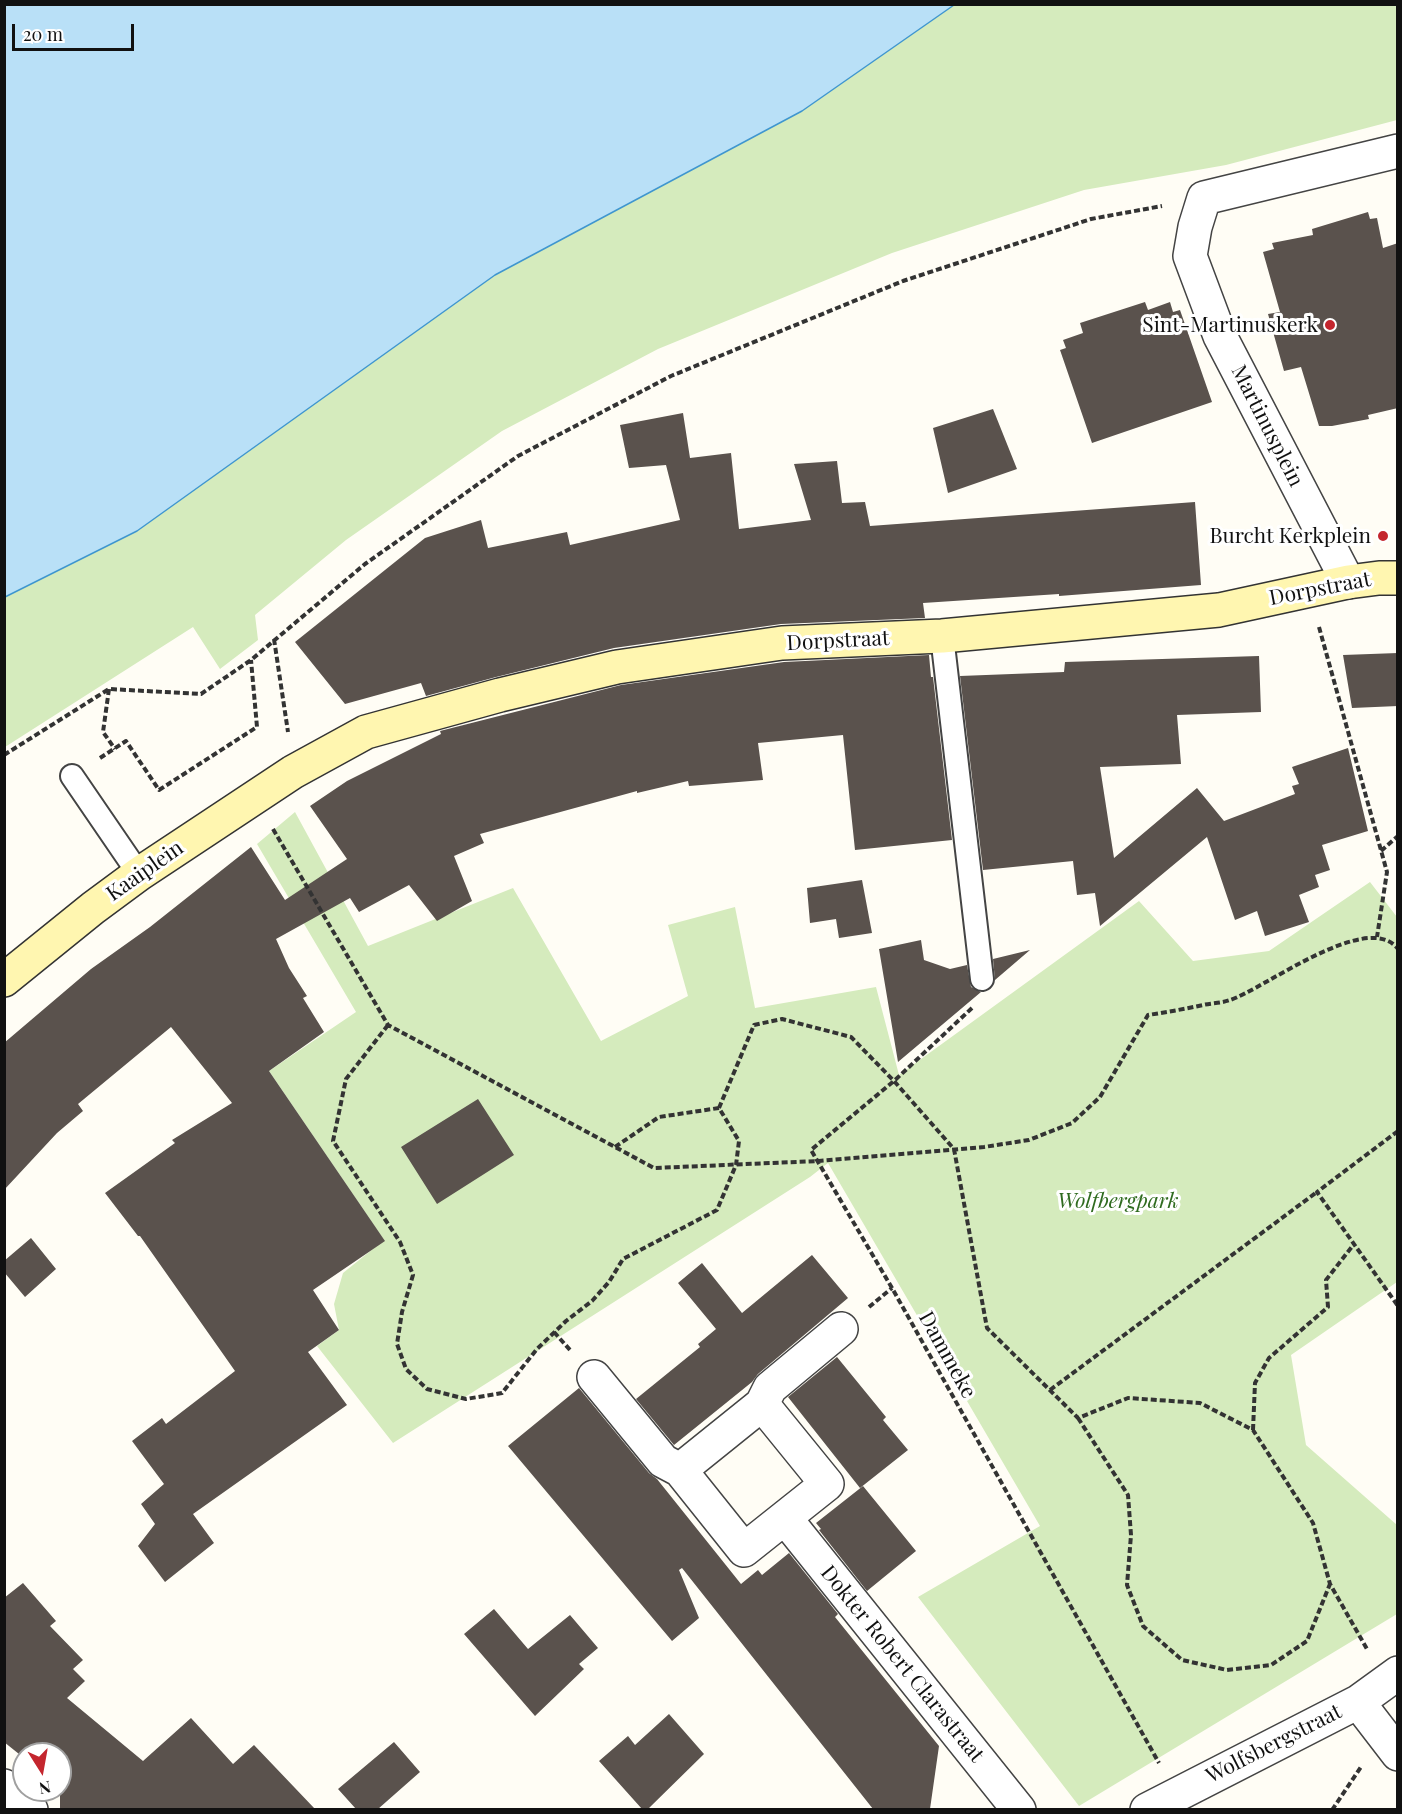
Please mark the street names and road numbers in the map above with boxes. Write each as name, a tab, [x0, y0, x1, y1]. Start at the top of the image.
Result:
street label: Martinusplein	[1226, 361, 1308, 491]
street label: Dorpstraat	[1267, 567, 1373, 611]
street label: Dorpstraat	[786, 626, 890, 656]
street label: Kaaiplein	[102, 835, 188, 907]
street label: Dammeke	[913, 1307, 981, 1403]
street label: Dokter Robert Clarastraat	[815, 1561, 989, 1767]
street label: Wolfsbergstraat	[1202, 1699, 1346, 1789]

